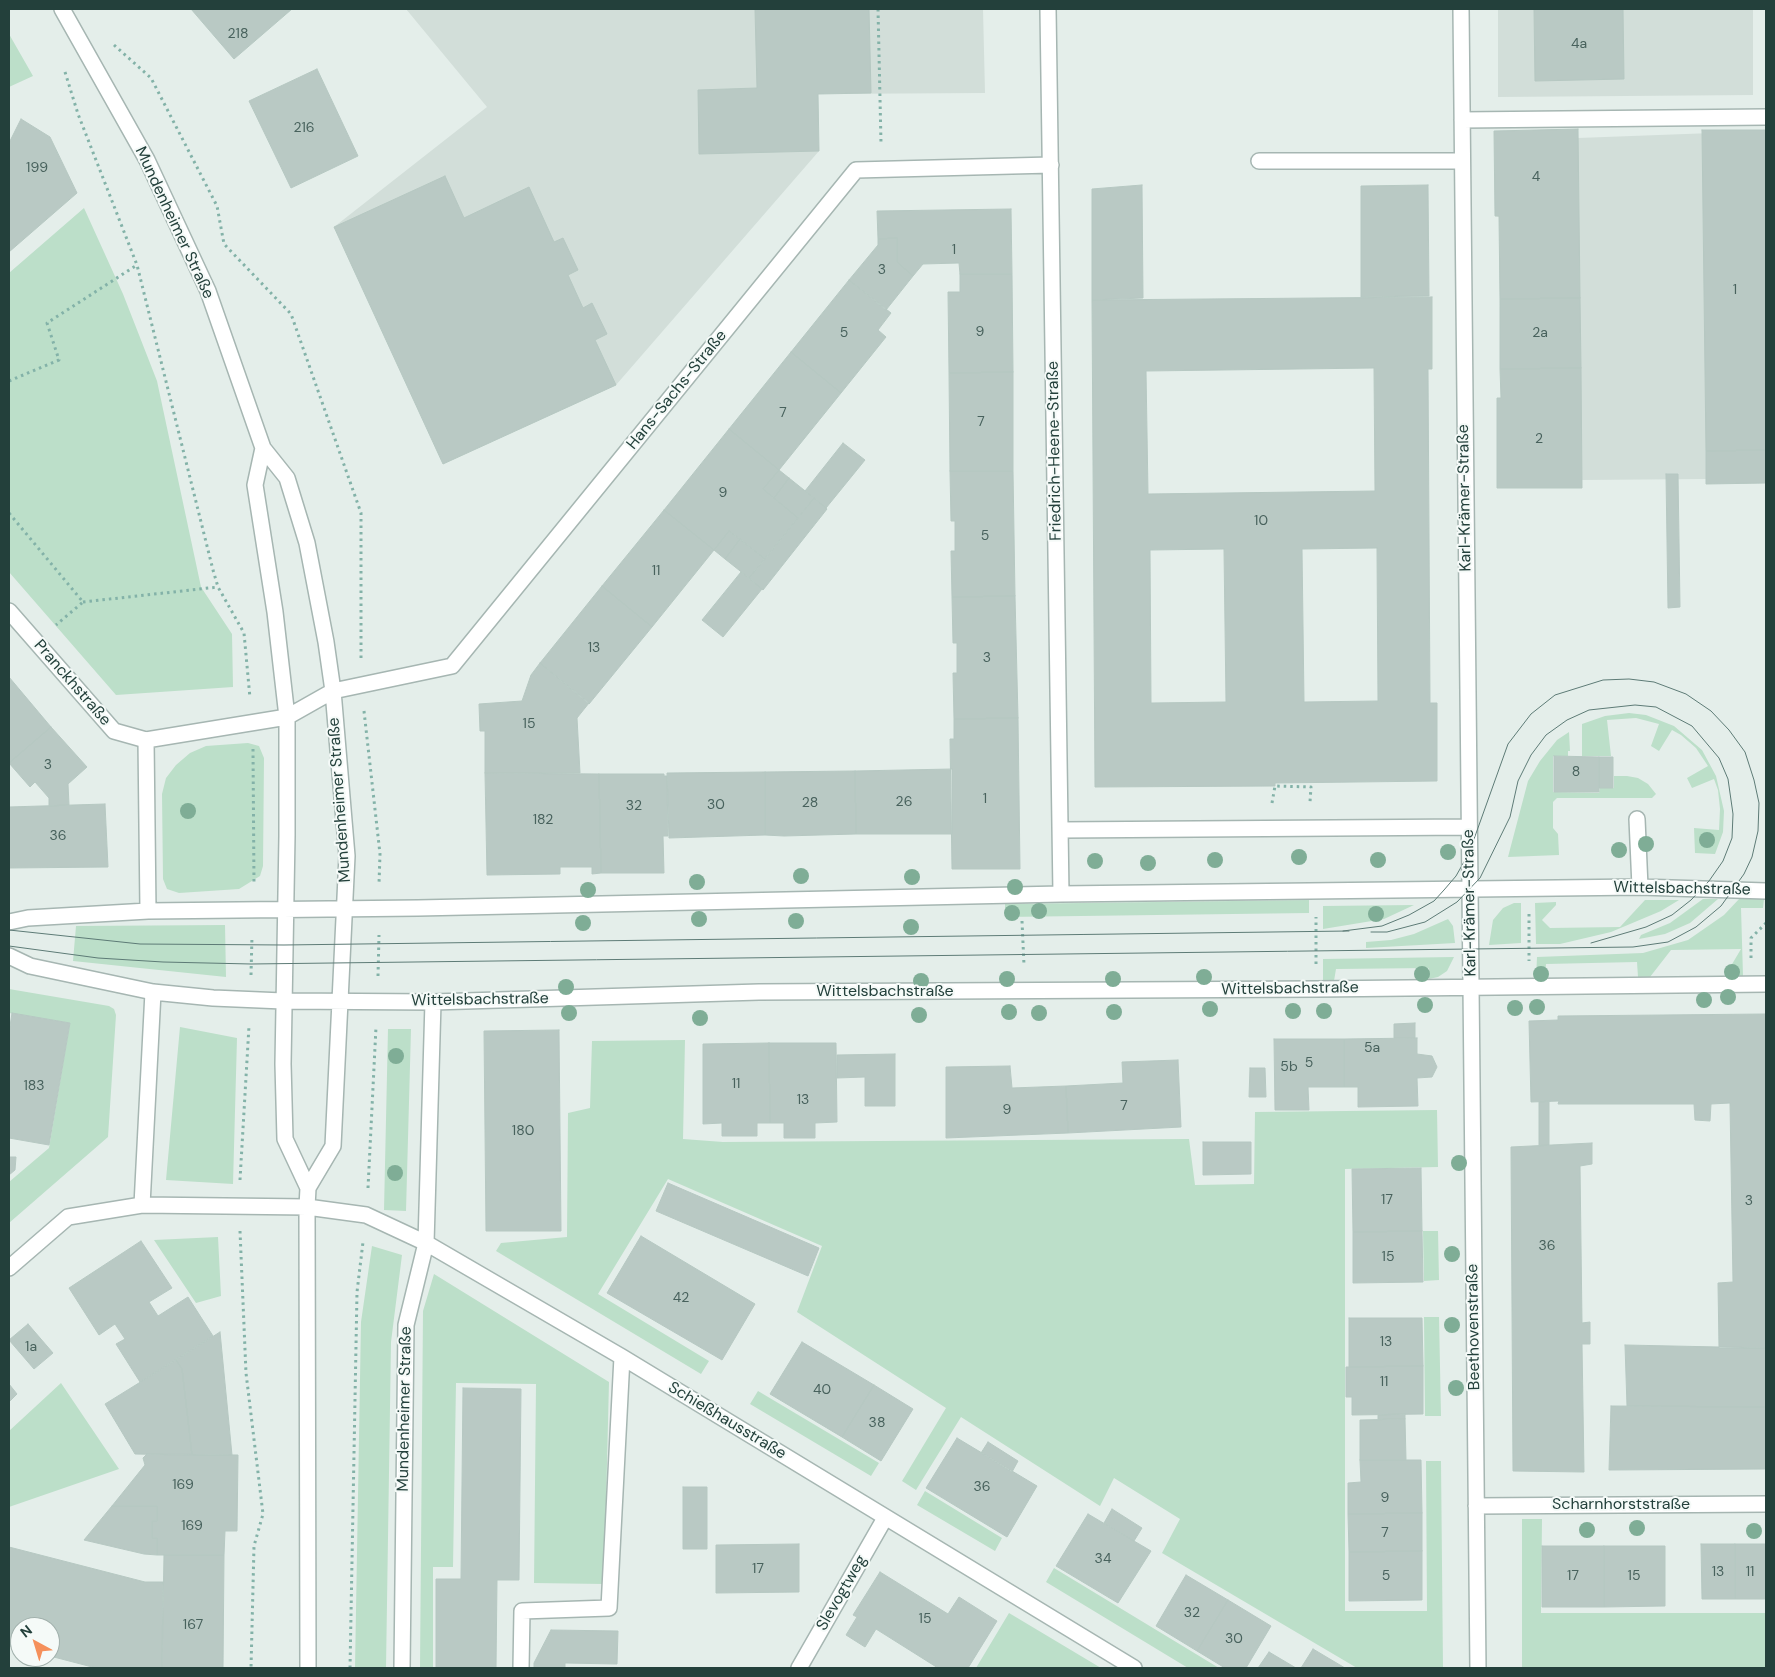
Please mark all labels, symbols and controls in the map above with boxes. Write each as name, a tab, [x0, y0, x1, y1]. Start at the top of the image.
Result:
house number: 218	[228, 26, 248, 42]
house number: 4a	[1571, 36, 1587, 52]
house number: 216	[293, 120, 315, 136]
street label: Mundenheimer Straße	[130, 144, 218, 302]
house number: 199	[26, 160, 48, 176]
house number: 4	[1532, 169, 1540, 185]
house number: 1	[952, 242, 956, 258]
house number: 3	[878, 262, 886, 278]
house number: 1	[1733, 282, 1737, 298]
house number: 9	[976, 324, 984, 340]
house number: 5	[840, 325, 848, 341]
house number: 2a	[1532, 325, 1548, 341]
street label: Hans-Sachs-Straße	[623, 326, 731, 454]
street label: Friedrich-Heene-Straße	[1044, 361, 1066, 541]
house number: 7	[779, 405, 787, 421]
house number: 7	[977, 414, 985, 430]
street label: Karl-Krämer-Straße	[1454, 424, 1476, 572]
house number: 2	[1535, 431, 1543, 447]
house number: 9	[719, 485, 727, 501]
house number: 10	[1254, 513, 1268, 529]
house number: 5	[981, 528, 989, 544]
house number: 11	[652, 563, 660, 579]
street label: Pranckhstraße	[29, 636, 115, 730]
house number: 13	[588, 640, 600, 656]
house number: 3	[983, 650, 991, 666]
house number: 15	[523, 716, 535, 732]
street label: Mundenheimer Straße	[325, 717, 355, 883]
house number: 3	[44, 757, 52, 773]
house number: 8	[1572, 764, 1580, 780]
house number: 1	[983, 791, 987, 807]
house number: 26	[896, 794, 912, 810]
house number: 28	[802, 795, 818, 811]
house number: 30	[707, 797, 725, 813]
house number: 32	[626, 798, 642, 814]
house number: 182	[533, 812, 553, 828]
house number: 36	[49, 828, 67, 844]
street label: Karl-Krämer-Straße	[1459, 829, 1481, 977]
street label: Wittelsbachstraße	[1613, 878, 1751, 900]
street label: Wittelsbachstraße	[1221, 978, 1359, 1000]
street label: Wittelsbachstraße	[816, 982, 954, 1002]
street label: Wittelsbachstraße	[411, 989, 549, 1011]
house number: 5a	[1364, 1040, 1380, 1056]
house number: 5	[1305, 1055, 1313, 1071]
house number: 5b	[1280, 1059, 1298, 1075]
house number: 11	[732, 1076, 740, 1092]
house number: 183	[23, 1078, 45, 1094]
house number: 13	[797, 1092, 809, 1108]
house number: 7	[1120, 1098, 1128, 1114]
house number: 9	[1003, 1102, 1011, 1118]
house number: 180	[512, 1123, 534, 1139]
house number: 17	[1381, 1192, 1393, 1208]
house number: 3	[1745, 1193, 1753, 1209]
house number: 36	[1538, 1238, 1556, 1254]
house number: 15	[1382, 1249, 1394, 1265]
street label: Beethovenstraße	[1463, 1264, 1485, 1390]
house number: 42	[673, 1290, 689, 1306]
street label: Mundenheimer Straße	[394, 1326, 416, 1492]
house number: 13	[1380, 1334, 1392, 1350]
house number: 1a	[25, 1339, 37, 1355]
house number: 11	[1380, 1374, 1388, 1390]
street label: Schießhausstraße	[665, 1378, 789, 1464]
house number: 40	[813, 1382, 831, 1398]
house number: 38	[869, 1415, 885, 1431]
house number: 169	[172, 1477, 194, 1493]
house number: 36	[973, 1479, 991, 1495]
house number: 9	[1381, 1490, 1389, 1506]
street label: Scharnhorststraße	[1552, 1495, 1690, 1515]
house number: 169	[181, 1518, 203, 1534]
house number: 7	[1381, 1525, 1389, 1541]
house number: 34	[1095, 1551, 1111, 1567]
street label: Slevogtweg	[813, 1552, 871, 1634]
house number: 17	[752, 1561, 764, 1577]
house number: 13	[1712, 1564, 1724, 1580]
house number: 11	[1746, 1564, 1754, 1580]
house number: 5	[1382, 1568, 1390, 1584]
house number: 17	[1567, 1568, 1579, 1584]
house number: 15	[1628, 1568, 1640, 1584]
house number: 32	[1184, 1605, 1200, 1621]
house number: 15	[919, 1611, 931, 1627]
north arrow	[10, 1617, 60, 1667]
house number: 167	[183, 1617, 203, 1633]
text: N	[17, 1621, 36, 1641]
house number: 30	[1225, 1631, 1243, 1647]

